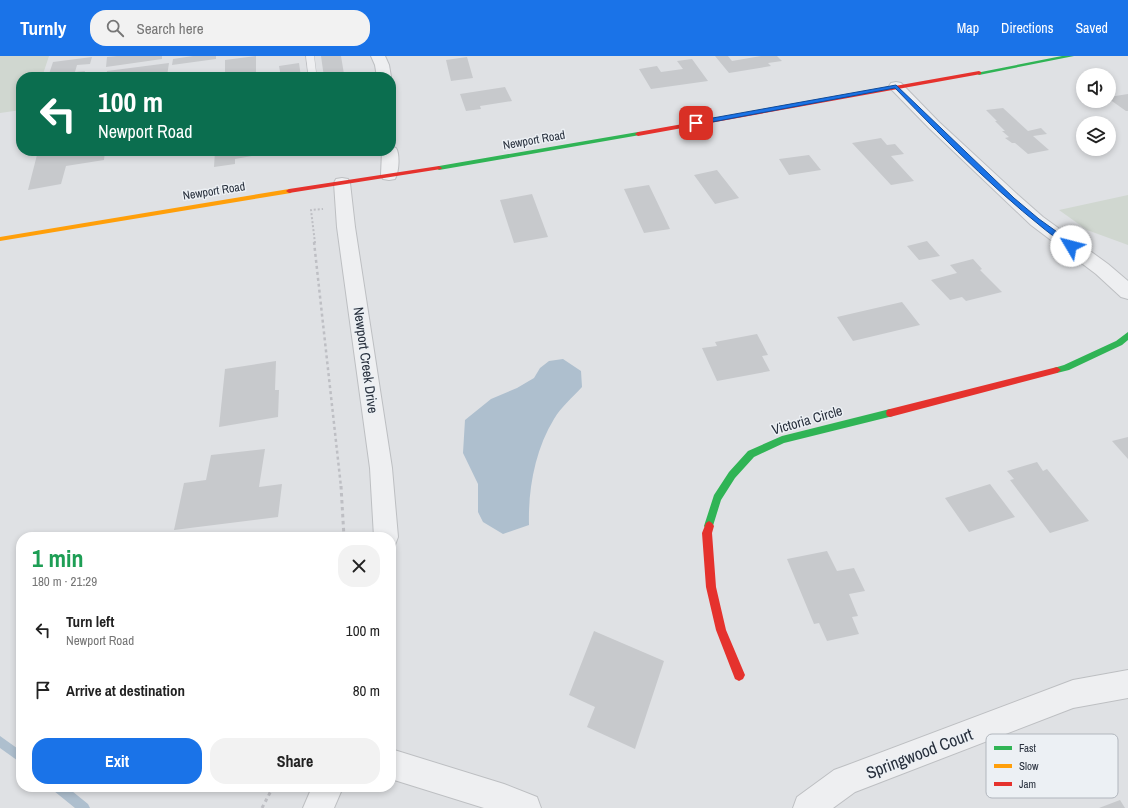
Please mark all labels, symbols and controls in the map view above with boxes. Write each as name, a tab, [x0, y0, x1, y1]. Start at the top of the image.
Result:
search box	[90, 10, 370, 46]
text: Turnly	[20, 15, 66, 41]
icon: search	[104, 17, 126, 39]
text: Search here	[136, 18, 204, 39]
text: Map	[957, 19, 979, 37]
text: Directions	[1001, 19, 1053, 37]
text: Saved	[1075, 19, 1108, 37]
map controls	[1076, 68, 1116, 156]
button: sound	[1076, 68, 1116, 108]
text: 100 m	[98, 83, 163, 121]
icon: left	[32, 88, 84, 140]
pin	[679, 106, 713, 140]
icon: arrive	[685, 112, 707, 134]
button: layers	[1076, 116, 1116, 156]
text: Newport Road	[98, 119, 192, 144]
street label: Newport Road	[502, 127, 566, 153]
street label: Newport Road	[182, 178, 246, 204]
position arrow	[1050, 225, 1092, 267]
street label: Newport Creek Drive	[350, 306, 382, 414]
street label: Victoria Circle	[770, 401, 844, 439]
text: 1 min	[32, 542, 83, 574]
button: close	[338, 545, 380, 587]
text: 180 m · 21:29	[32, 573, 97, 590]
text: Turn left	[66, 611, 114, 632]
icon: left	[32, 619, 54, 641]
text: 100 m	[346, 620, 380, 641]
text: Newport Road	[66, 632, 134, 649]
icon: arrive	[32, 679, 54, 701]
text: Arrive at destination	[66, 680, 185, 701]
text: 80 m	[353, 680, 380, 701]
street label: Springwood Court	[862, 722, 976, 784]
legend	[986, 734, 1118, 798]
button: Exit	[32, 738, 202, 784]
button: Share	[210, 738, 380, 784]
text: Fast	[1019, 741, 1037, 755]
text: Slow	[1019, 759, 1039, 773]
text: Jam	[1019, 777, 1036, 791]

